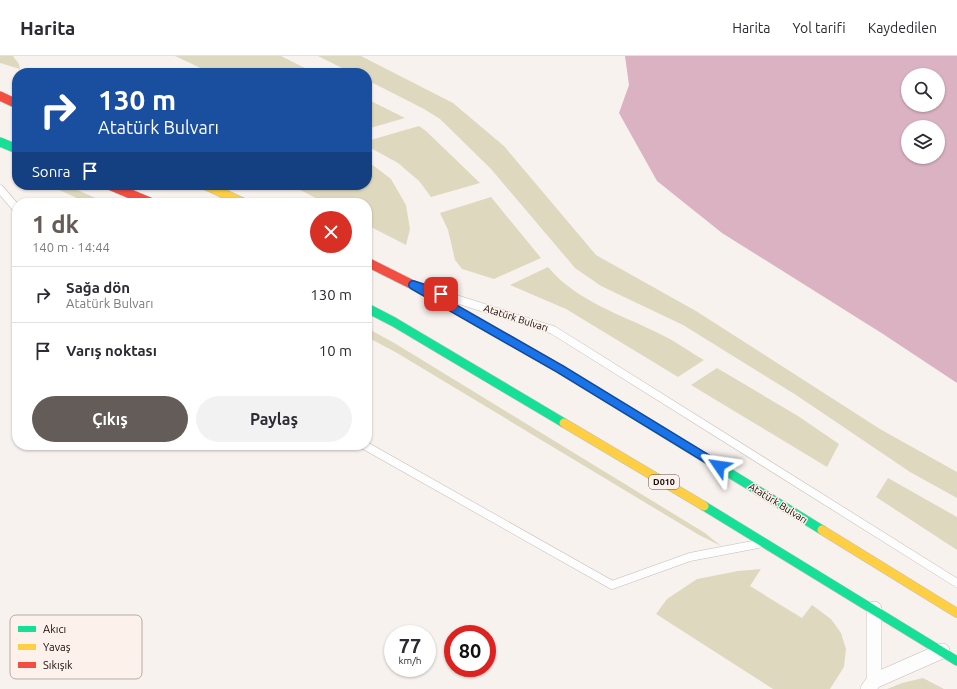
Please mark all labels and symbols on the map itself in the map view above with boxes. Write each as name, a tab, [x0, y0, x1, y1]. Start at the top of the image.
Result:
pin	[424, 277, 458, 311]
street label: Atatürk Bulvarı	[482, 302, 550, 334]
position arrow	[698, 445, 740, 487]
road number: D010	[649, 475, 679, 489]
street label: Atatürk Bulvarı	[747, 481, 809, 525]
legend	[10, 615, 142, 679]
text: Akıcı	[43, 623, 66, 635]
speed limit sign: 80	[444, 625, 496, 677]
text: Yavaş	[43, 641, 71, 653]
text: Sıkışık	[43, 659, 73, 671]

